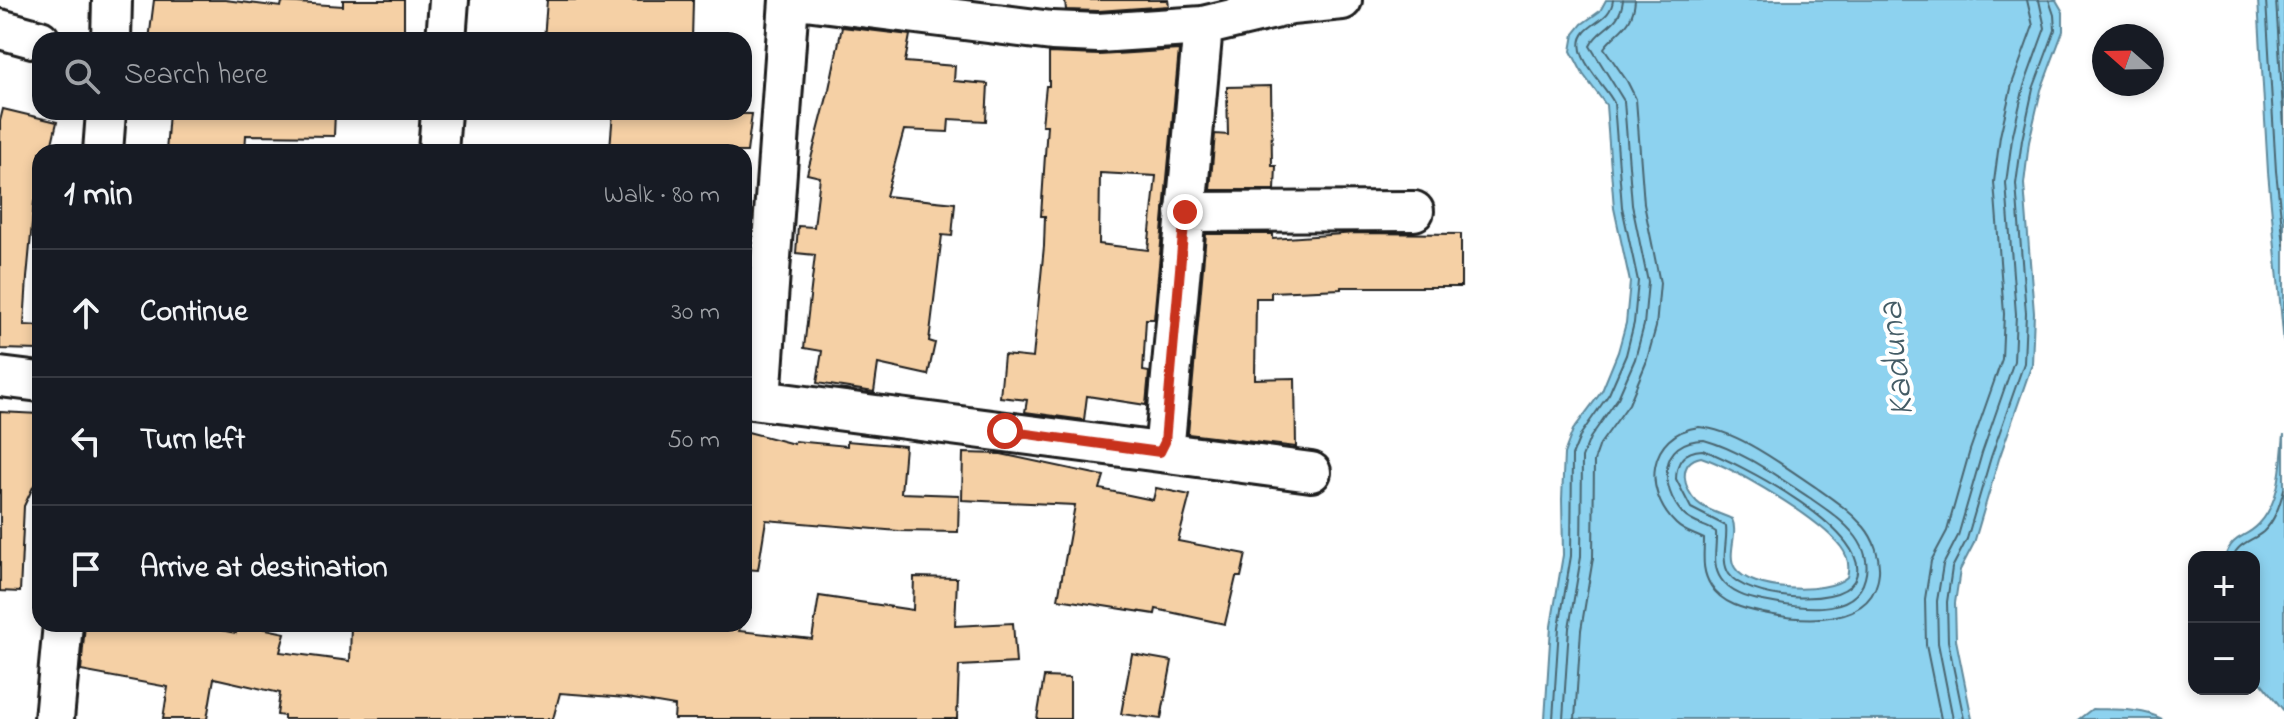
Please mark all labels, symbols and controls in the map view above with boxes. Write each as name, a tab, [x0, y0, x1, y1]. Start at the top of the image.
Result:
north arrow	[2092, 24, 2164, 96]
search box	[32, 32, 752, 120]
icon: search	[60, 54, 104, 98]
text: Search here	[124, 54, 268, 98]
text: 1 min	[64, 171, 133, 221]
text: Walk · 80 m	[604, 177, 720, 215]
route end	[1167, 194, 1203, 230]
icon: ahead	[64, 291, 108, 335]
text: Continue	[140, 291, 248, 335]
text: 30 m	[671, 294, 720, 332]
water label: Kaduna	[1866, 299, 1930, 419]
route start	[987, 413, 1023, 449]
icon: left	[64, 419, 108, 463]
text: Turn left	[140, 419, 245, 463]
text: 50 m	[667, 422, 720, 460]
icon: arrive	[64, 547, 108, 591]
text: Arrive at destination	[140, 547, 388, 591]
map controls	[2188, 551, 2260, 695]
button: +	[2188, 551, 2260, 623]
button: −	[2188, 623, 2260, 695]

